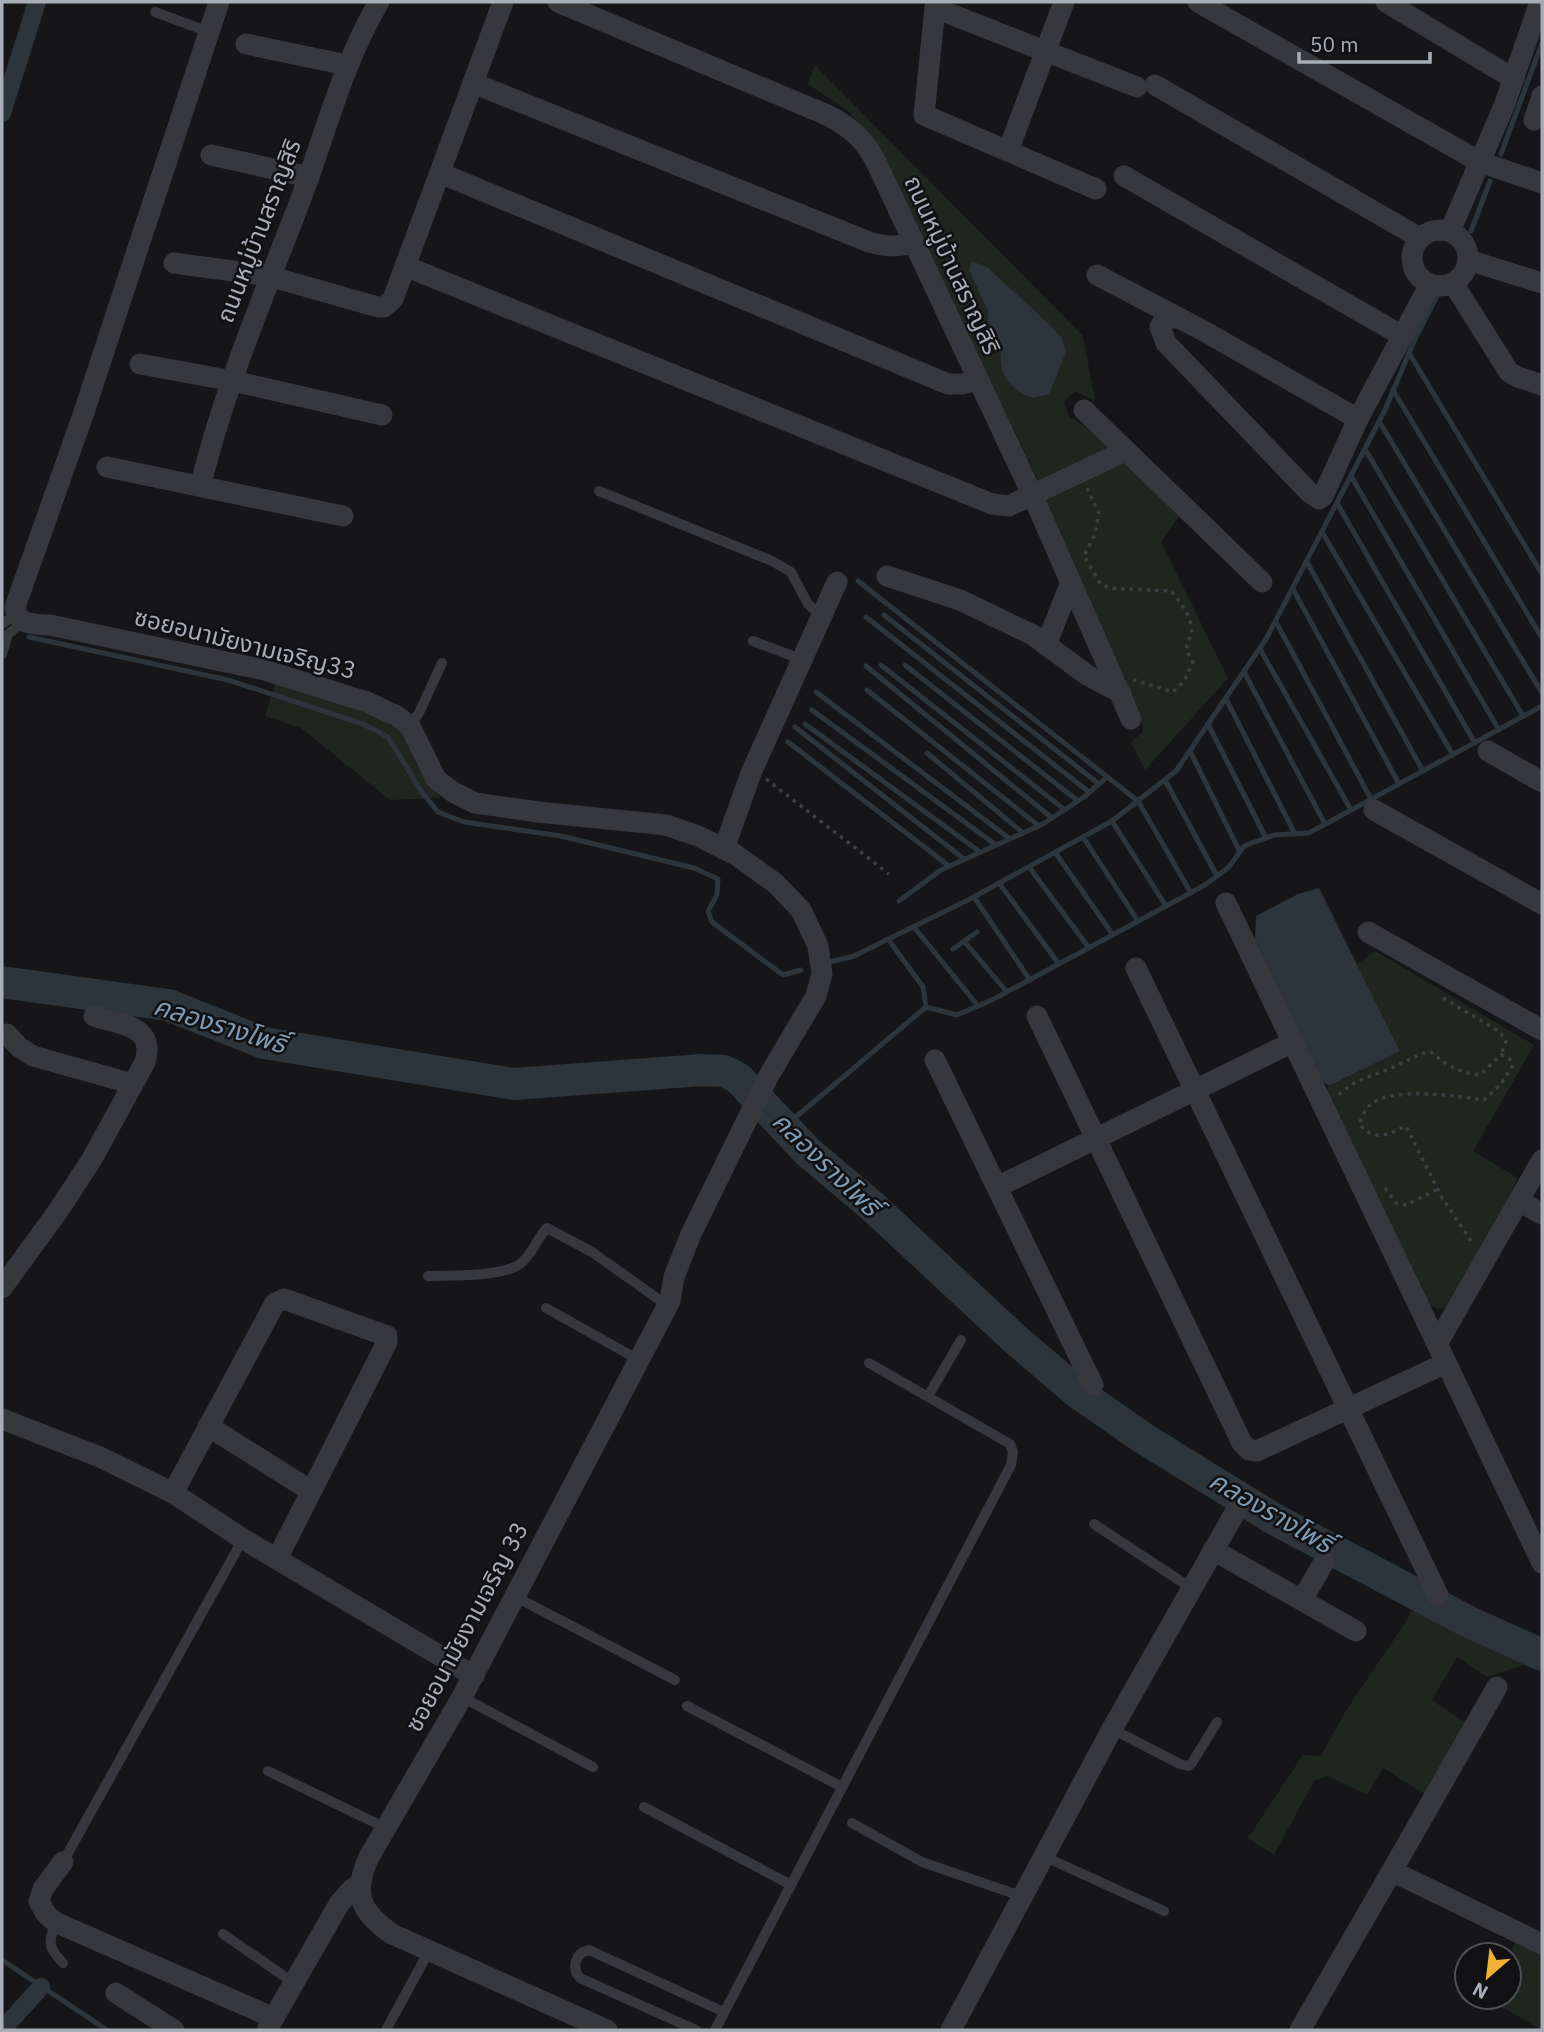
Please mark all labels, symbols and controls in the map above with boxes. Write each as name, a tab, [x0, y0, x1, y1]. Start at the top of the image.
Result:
scale bar	[1299, 21, 1430, 65]
text: 50 m	[1310, 30, 1359, 58]
street label: ถนนหมู่บ้านสราญสิริ	[208, 134, 308, 327]
street label: ถนนหมู่บ้านสราญสิริ	[897, 170, 1008, 359]
street label: ซอยอนามัยงามเจริญ33	[131, 600, 359, 686]
water label: คลองรางโพธิ์	[150, 988, 298, 1062]
water label: คลองรางโพธิ์	[766, 1104, 893, 1228]
water label: คลองรางโพธิ์	[1204, 1462, 1346, 1564]
street label: ซอยอนามัยงามเจริญ 33	[397, 1516, 535, 1737]
north arrow	[1453, 1941, 1523, 2011]
text: N	[1468, 1977, 1492, 2005]

